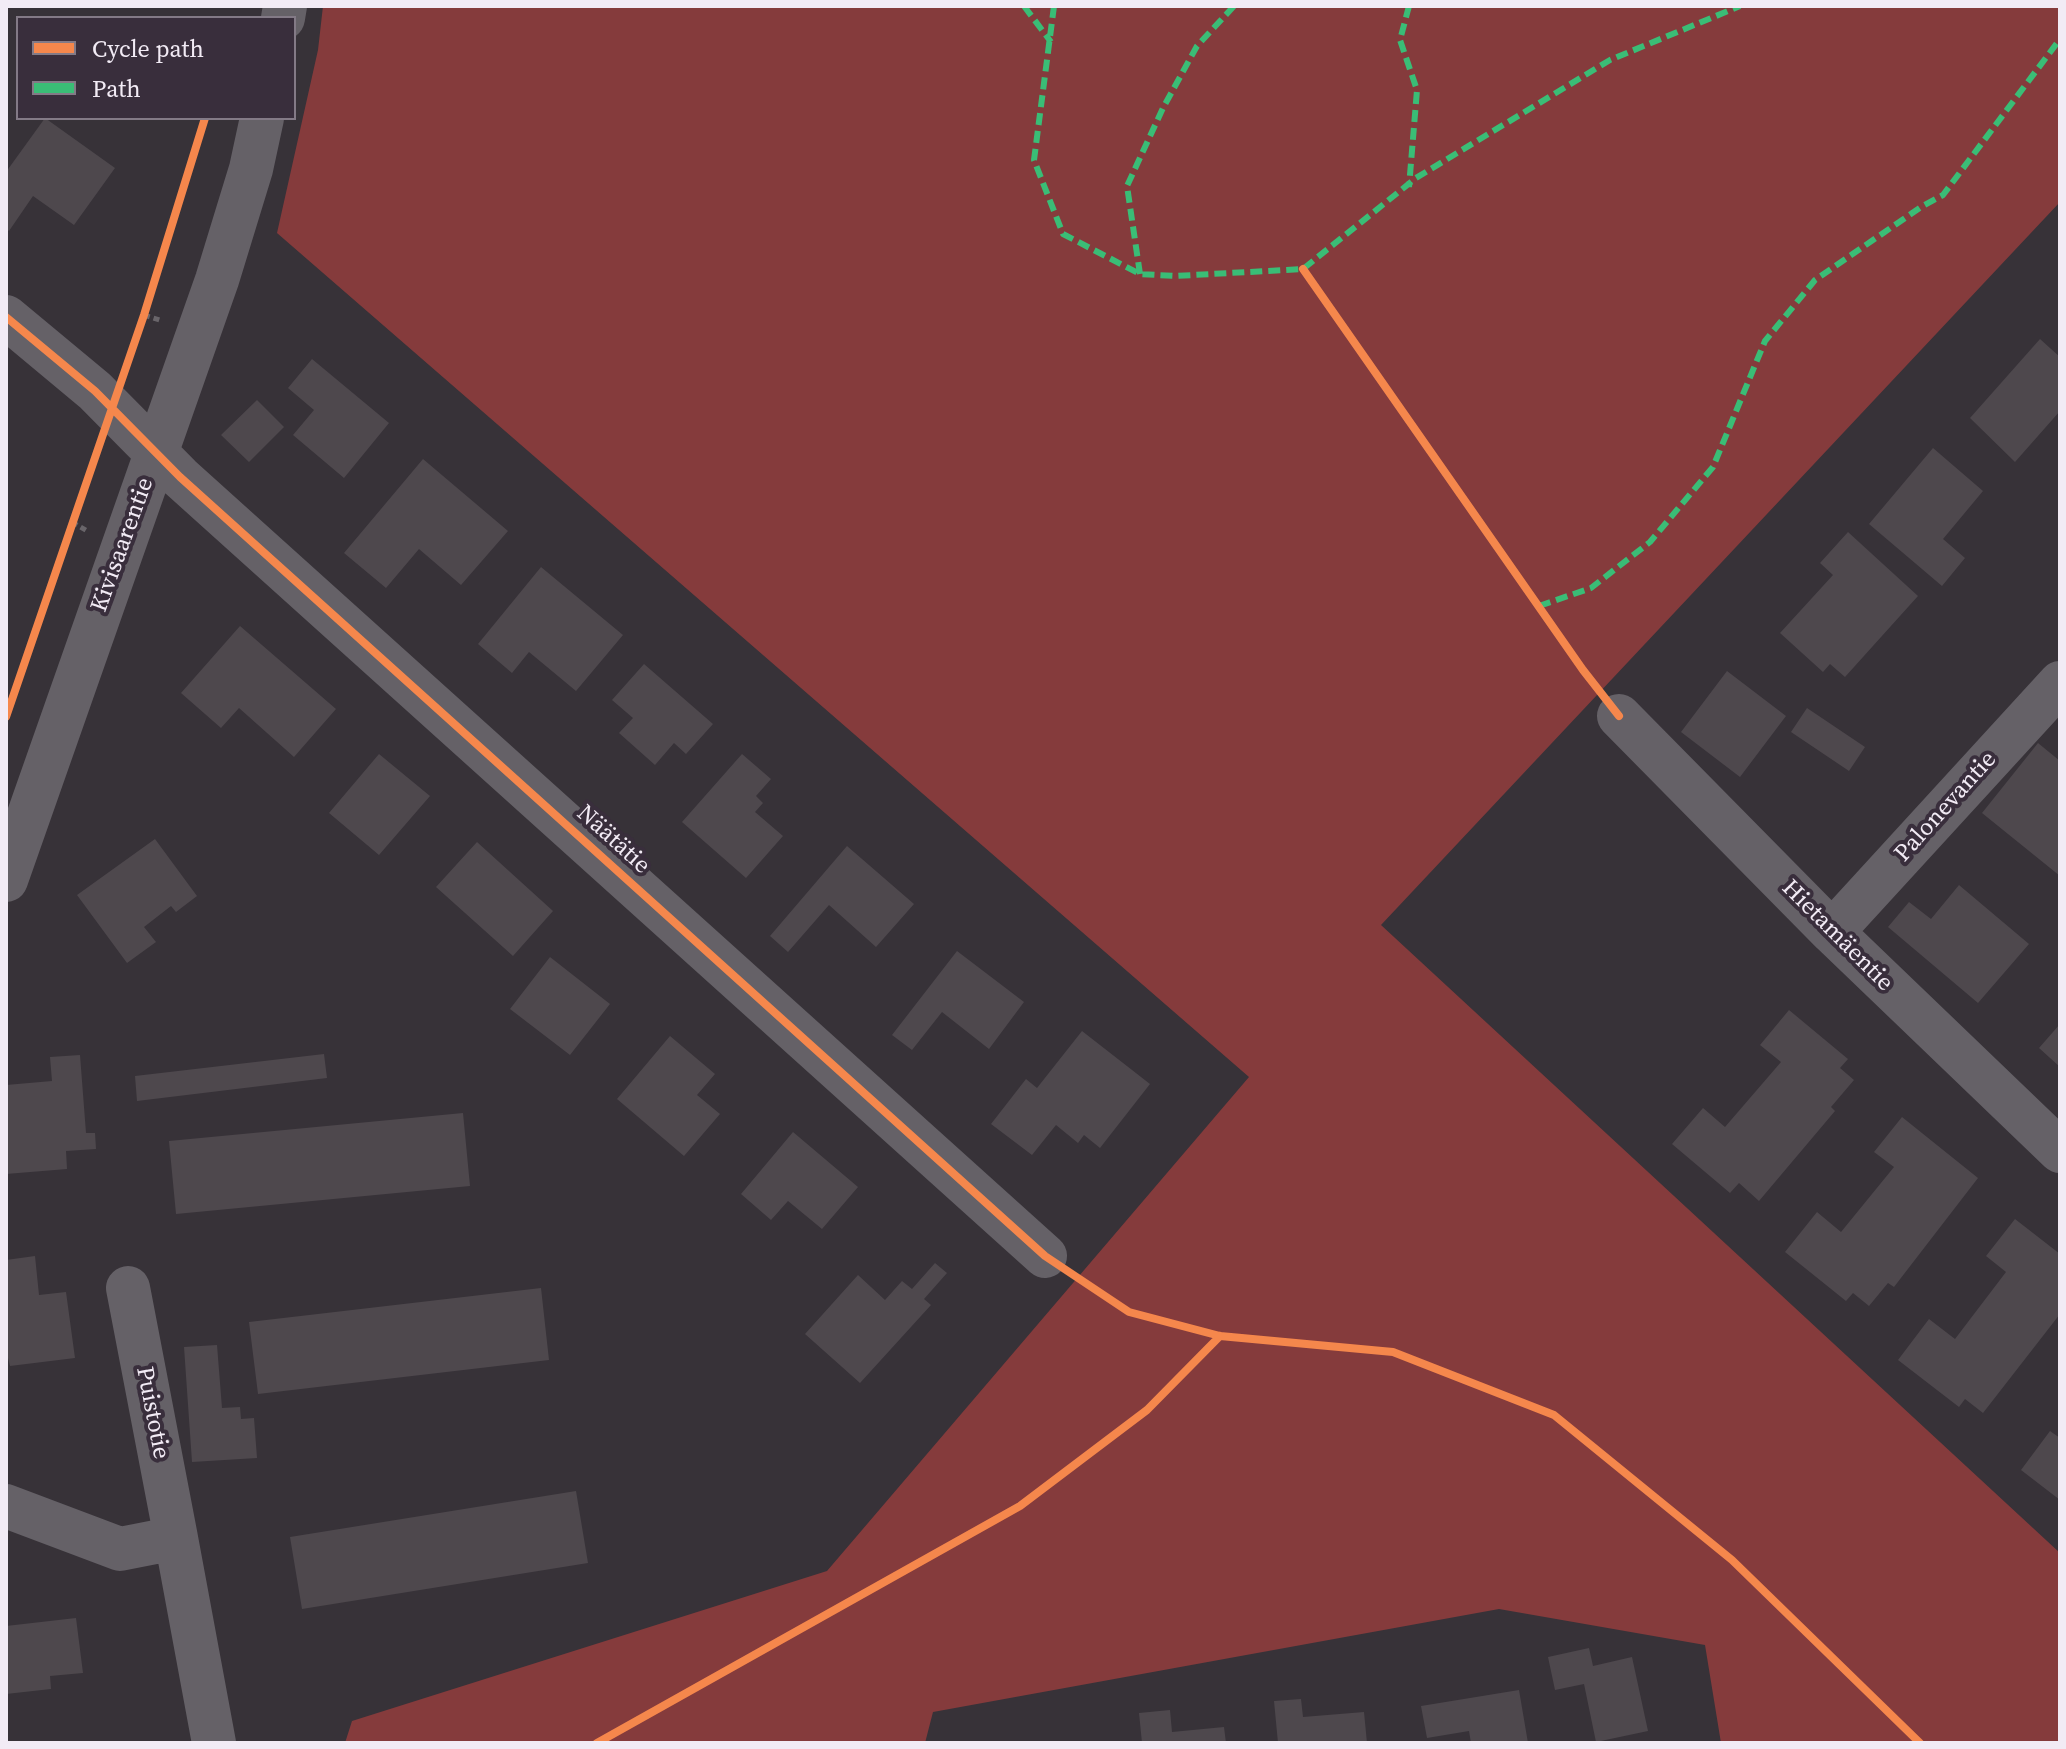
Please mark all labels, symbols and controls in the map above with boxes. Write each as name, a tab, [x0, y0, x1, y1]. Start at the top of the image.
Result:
legend	[16, 16, 296, 120]
text: Cycle path	[92, 32, 204, 65]
text: Path	[92, 72, 141, 105]
street label: Kivisaarentie	[85, 474, 161, 616]
street label: Palonevantie	[1889, 746, 2003, 868]
street label: Näätätie	[570, 800, 656, 880]
street label: Hietamäentie	[1775, 874, 1899, 998]
street label: Puistotie	[129, 1364, 175, 1462]

